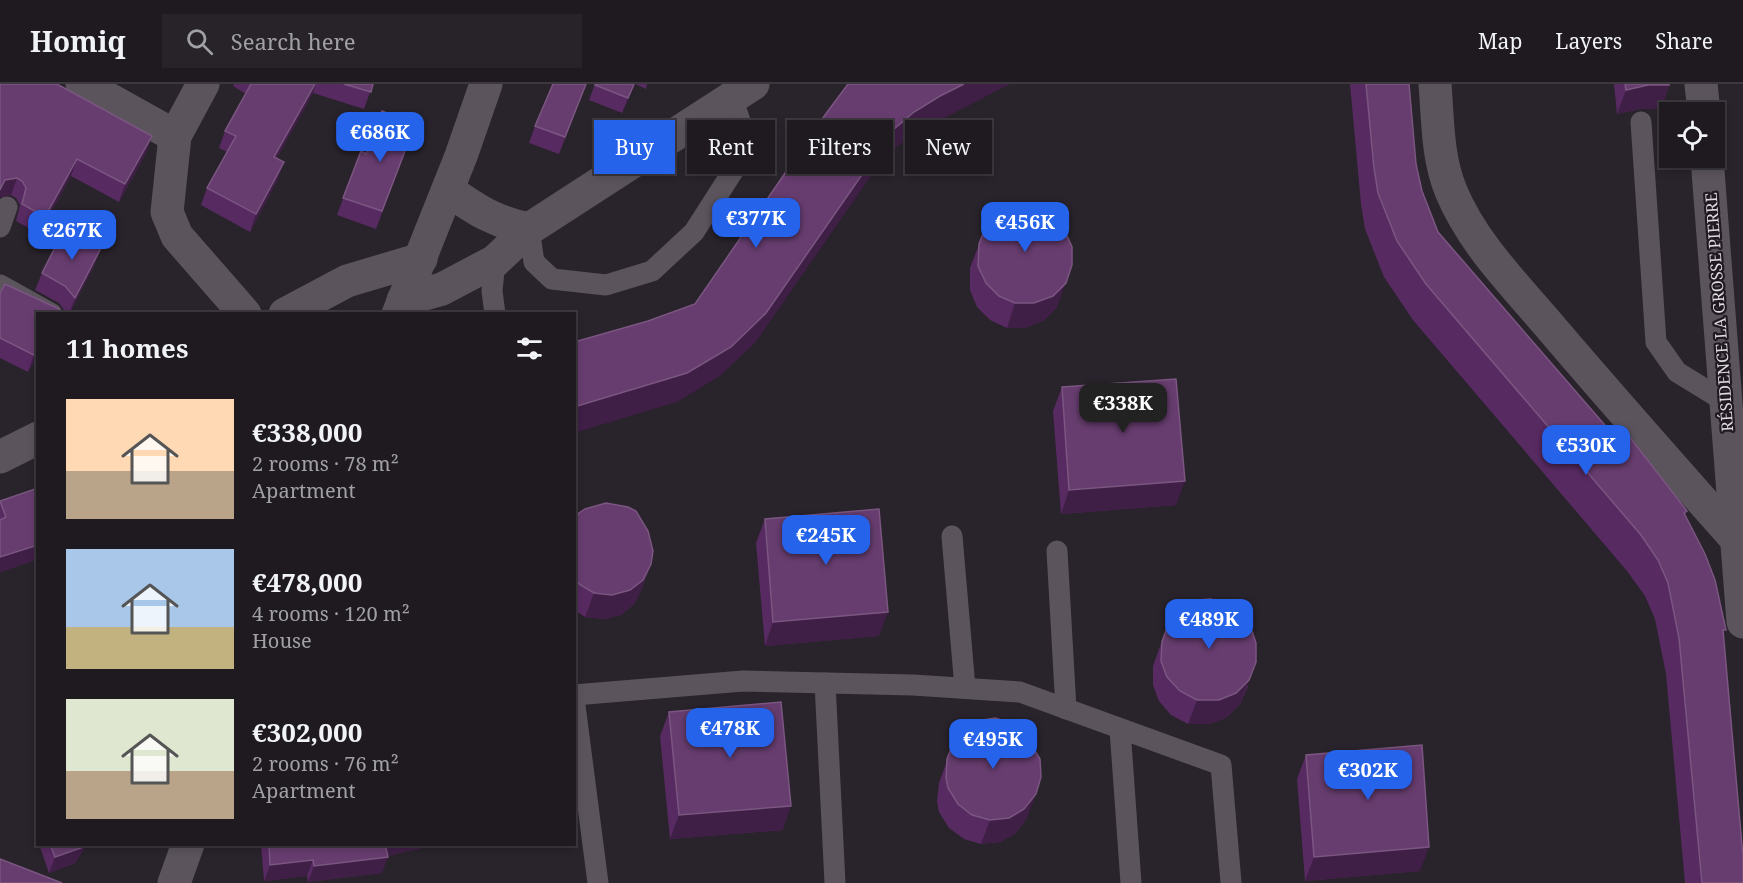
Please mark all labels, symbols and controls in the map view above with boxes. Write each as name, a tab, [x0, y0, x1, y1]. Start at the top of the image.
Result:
search box	[162, 14, 582, 68]
text: Homiq	[30, 22, 126, 60]
icon: search	[183, 25, 216, 58]
text: Search here	[231, 26, 356, 56]
text: Map	[1478, 27, 1522, 55]
text: Layers	[1555, 27, 1622, 55]
text: Share	[1655, 27, 1713, 55]
map controls	[1659, 102, 1725, 168]
button: locate	[1659, 102, 1725, 168]
pin: €686K	[338, 112, 422, 163]
text: €686K	[350, 118, 410, 145]
chip: Buy	[594, 120, 675, 174]
chip: Rent	[687, 120, 775, 174]
chip: Filters	[787, 120, 893, 174]
chip: New	[905, 120, 992, 174]
street label: RÉSIDENCE LA GROSSE PIERRE	[1700, 192, 1738, 432]
pin: €377K	[714, 198, 798, 249]
pin: €456K	[983, 202, 1067, 253]
text: €377K	[726, 204, 786, 231]
text: €456K	[995, 208, 1055, 235]
pin: €267K	[30, 210, 114, 261]
text: €267K	[42, 216, 102, 243]
text: 11 homes	[66, 330, 188, 366]
icon: filters	[513, 332, 546, 365]
pin: €338K	[1081, 383, 1165, 434]
text: €338K	[1093, 389, 1153, 416]
text: €338,000	[252, 414, 362, 450]
icon: home	[114, 423, 186, 495]
pin: €530K	[1544, 425, 1628, 476]
text: €530K	[1556, 431, 1616, 458]
text: 2 rooms · 78 m²	[252, 450, 399, 477]
text: Apartment	[252, 477, 356, 504]
pin: €245K	[784, 515, 868, 566]
text: €245K	[796, 521, 856, 548]
text: €478,000	[252, 564, 362, 600]
icon: home	[114, 573, 186, 645]
pin: €489K	[1167, 599, 1251, 650]
text: 4 rooms · 120 m²	[252, 600, 410, 627]
text: €489K	[1179, 605, 1239, 632]
text: House	[252, 627, 312, 654]
pin: €478K	[688, 708, 772, 759]
text: €302,000	[252, 714, 362, 750]
text: €478K	[700, 714, 760, 741]
pin: €495K	[951, 719, 1035, 770]
icon: home	[114, 723, 186, 795]
text: €495K	[963, 725, 1023, 752]
text: 2 rooms · 76 m²	[252, 750, 399, 777]
pin: €302K	[1326, 750, 1410, 801]
text: €302K	[1338, 756, 1398, 783]
text: Apartment	[252, 777, 356, 804]

